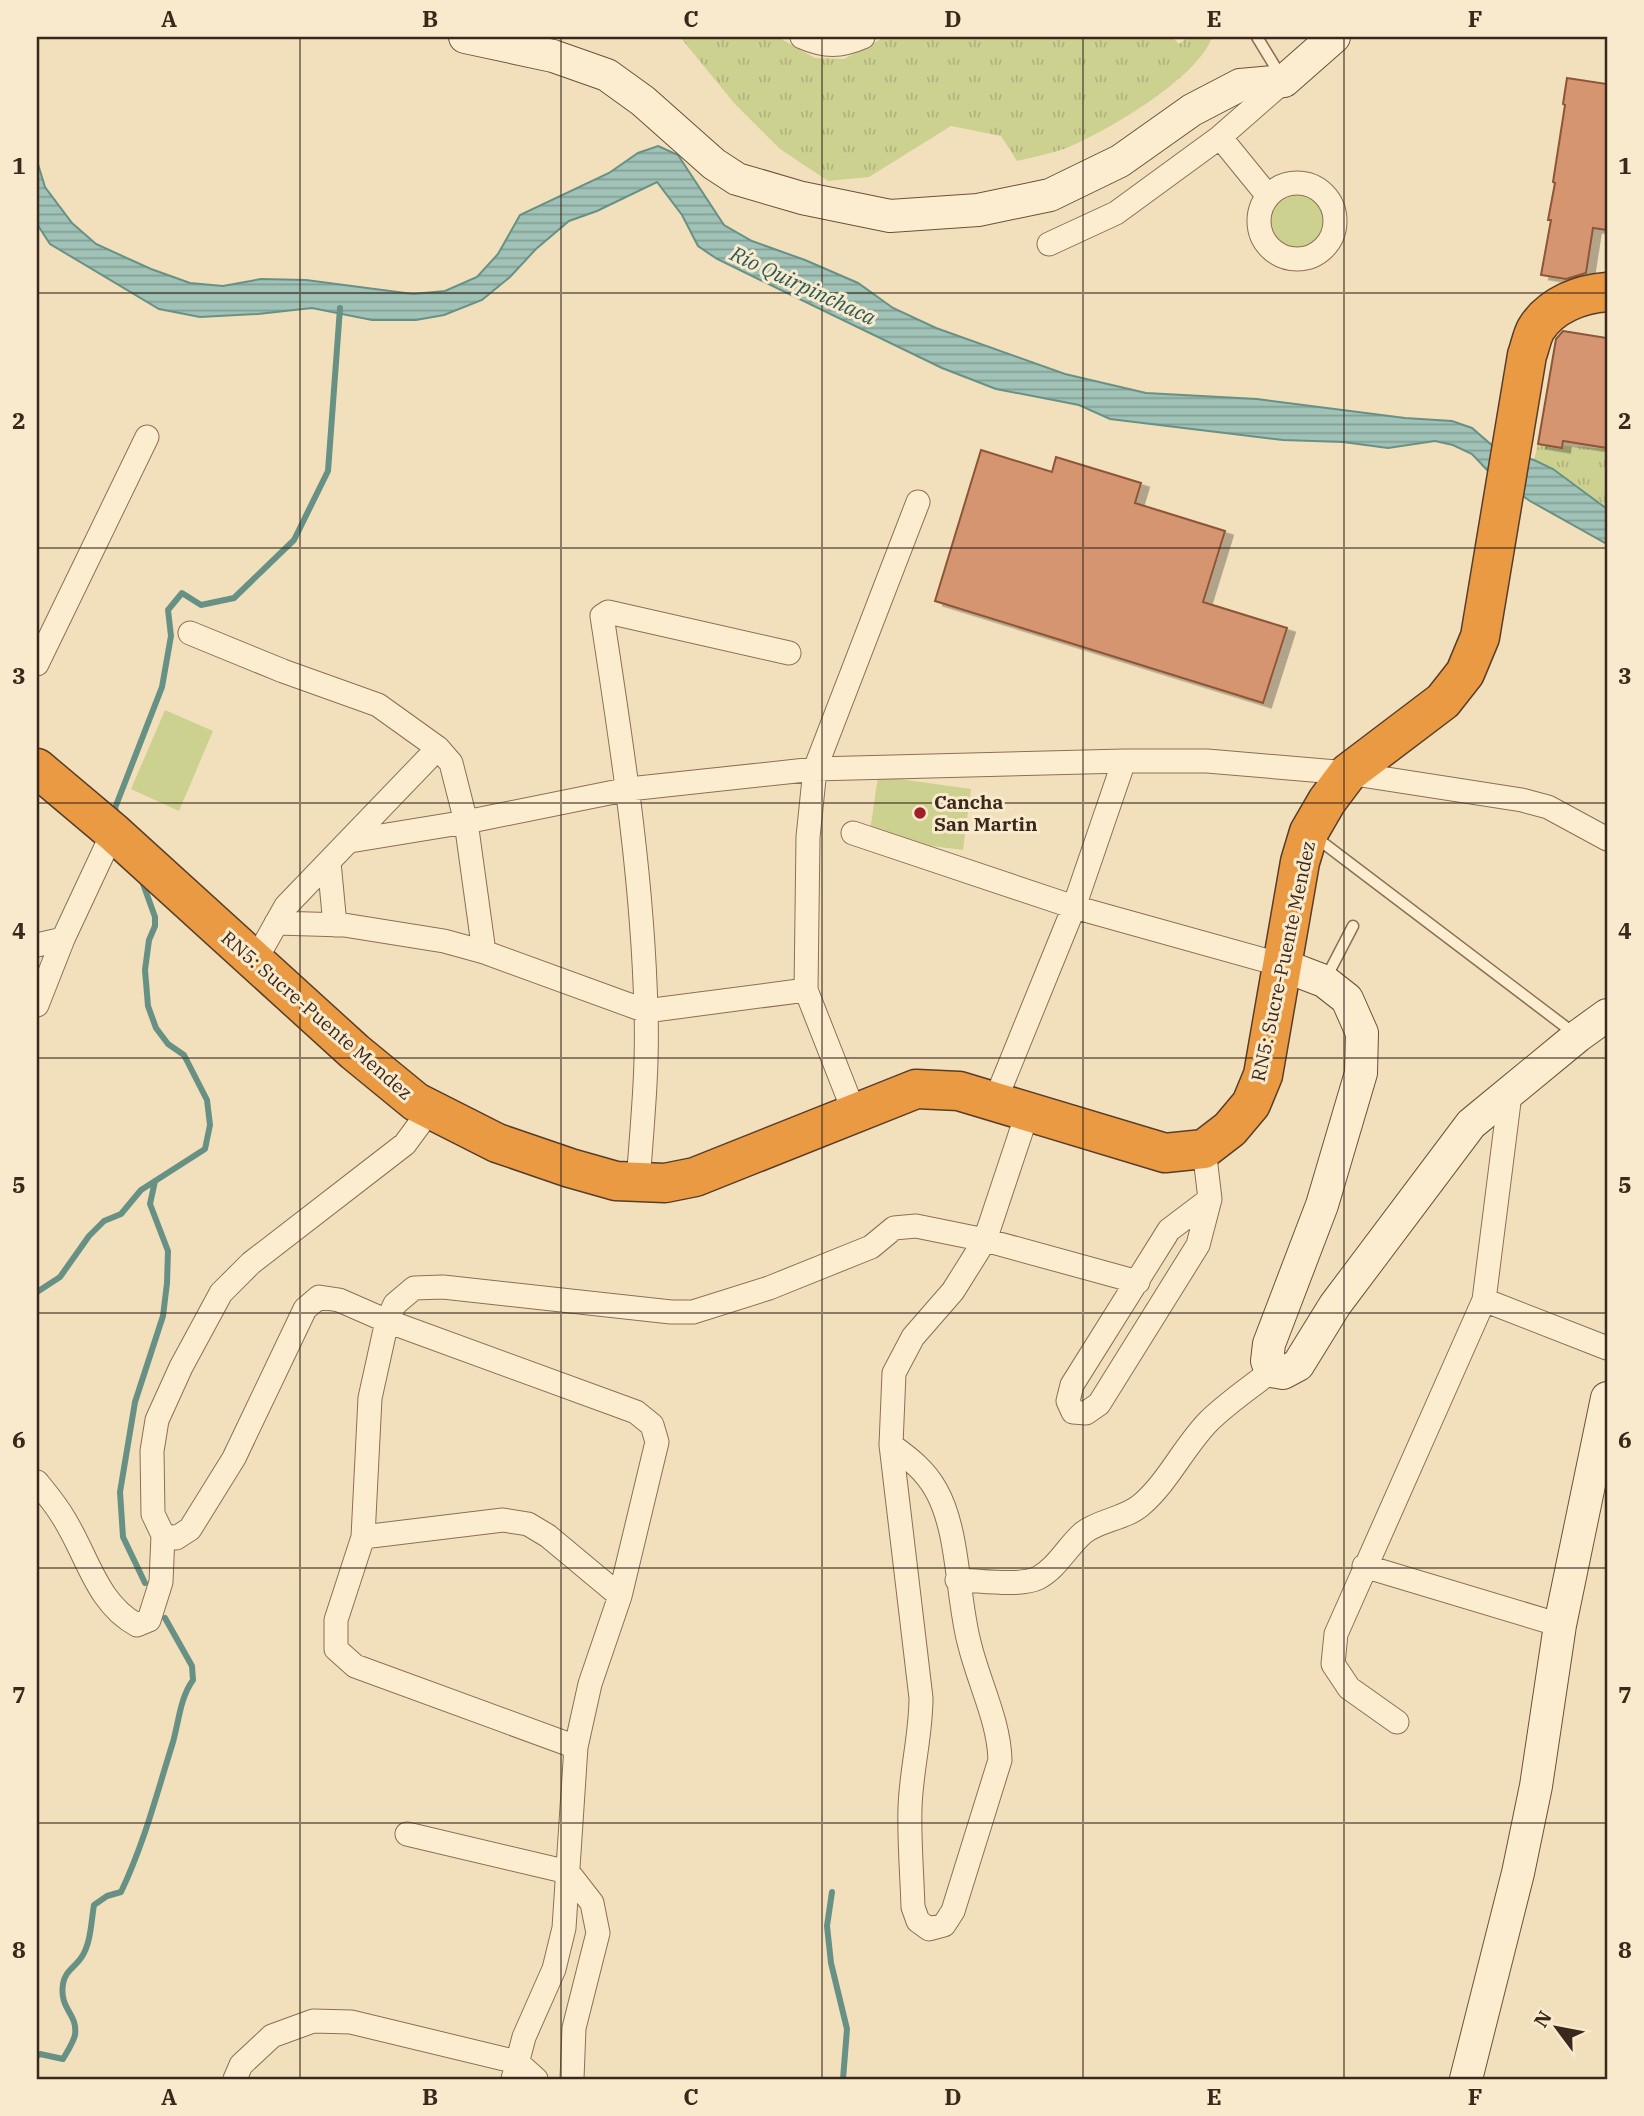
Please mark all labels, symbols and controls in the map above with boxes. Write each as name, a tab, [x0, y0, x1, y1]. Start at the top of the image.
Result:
text: A	[161, 3, 177, 33]
text: B	[422, 3, 438, 33]
text: C	[683, 3, 699, 33]
text: D	[944, 3, 962, 33]
text: E	[1206, 3, 1222, 33]
text: F	[1468, 3, 1482, 33]
text: 1	[12, 150, 26, 180]
text: 1	[1618, 150, 1632, 180]
water label: Río Quirpinchaca	[725, 239, 881, 331]
text: 2	[12, 405, 26, 435]
text: 2	[1618, 405, 1632, 435]
text: 3	[12, 660, 26, 690]
text: 3	[1618, 660, 1632, 690]
place label: Cancha San Martin	[934, 790, 1038, 836]
marker: Cancha San Martin	[912, 805, 928, 821]
street label: RN5: Sucre-Puente Mendez	[1246, 839, 1320, 1083]
text: 4	[12, 915, 26, 945]
text: 4	[1618, 915, 1632, 945]
street label: RN5: Sucre-Puente Mendez	[217, 925, 417, 1105]
text: 5	[12, 1169, 26, 1199]
text: 5	[1618, 1169, 1632, 1199]
text: 6	[12, 1424, 26, 1454]
text: 6	[1618, 1424, 1632, 1454]
text: 7	[12, 1679, 26, 1709]
text: 7	[1618, 1679, 1632, 1709]
text: 8	[12, 1934, 26, 1964]
text: 8	[1618, 1934, 1632, 1964]
north arrow	[1522, 1994, 1592, 2064]
text: N	[1528, 2006, 1557, 2032]
text: A	[161, 2081, 177, 2111]
text: B	[422, 2081, 438, 2111]
text: C	[683, 2081, 699, 2111]
text: D	[944, 2081, 962, 2111]
text: E	[1206, 2081, 1222, 2111]
text: F	[1468, 2081, 1482, 2111]

